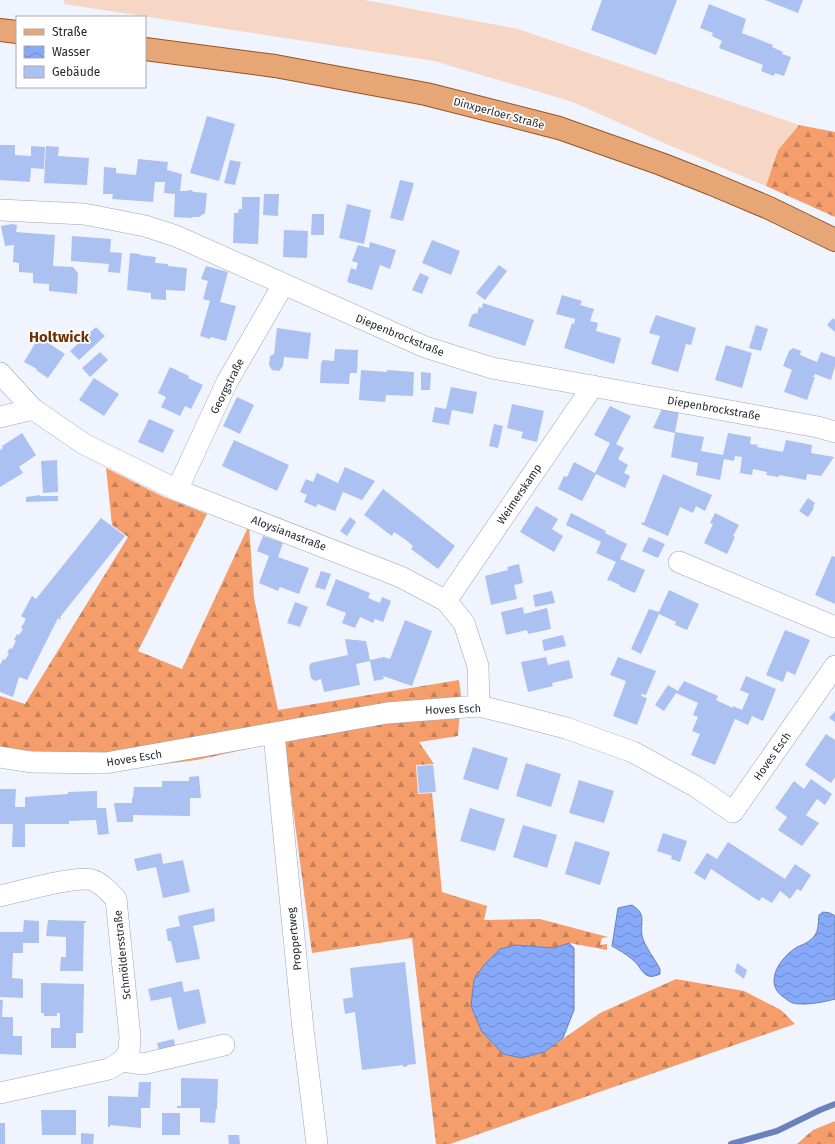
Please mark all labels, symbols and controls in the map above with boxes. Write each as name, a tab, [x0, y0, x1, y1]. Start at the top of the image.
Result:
legend	[16, 16, 146, 88]
text: Straße	[52, 25, 87, 39]
text: Wasser	[52, 45, 91, 59]
text: Gebäude	[52, 65, 100, 79]
street label: Dinxperloer Straße	[452, 95, 546, 132]
street label: Diepenbrockstraße	[354, 312, 446, 359]
district label: Holtwick	[29, 328, 90, 346]
street label: Georgstraße	[208, 356, 247, 416]
street label: Diepenbrockstraße	[666, 394, 761, 423]
street label: Weimerskamp	[494, 462, 544, 527]
street label: Aloysianastraße	[250, 513, 328, 554]
street label: Hoves Esch	[425, 702, 481, 717]
street label: Hoves Esch	[751, 730, 794, 783]
street label: Hoves Esch	[105, 748, 163, 769]
street label: Proppertweg	[285, 906, 304, 971]
street label: Schmöldersstraße	[111, 910, 134, 1000]

